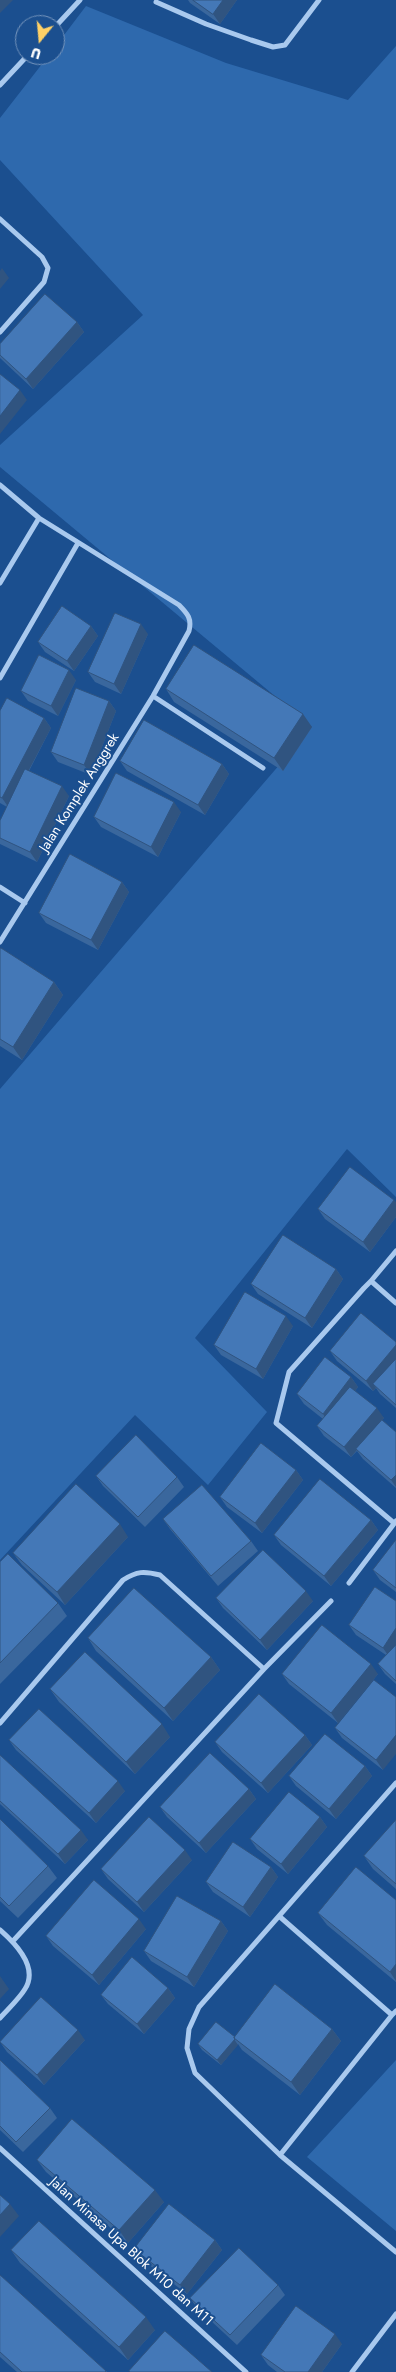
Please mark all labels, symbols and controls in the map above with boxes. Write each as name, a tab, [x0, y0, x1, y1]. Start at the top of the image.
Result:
north arrow	[15, 15, 65, 65]
text: U	[28, 42, 44, 64]
street label: Jalan Komplek Anggrek	[37, 730, 123, 856]
street label: Jalan Minasa Upa Blok M10 dan M11	[46, 2174, 216, 2330]

